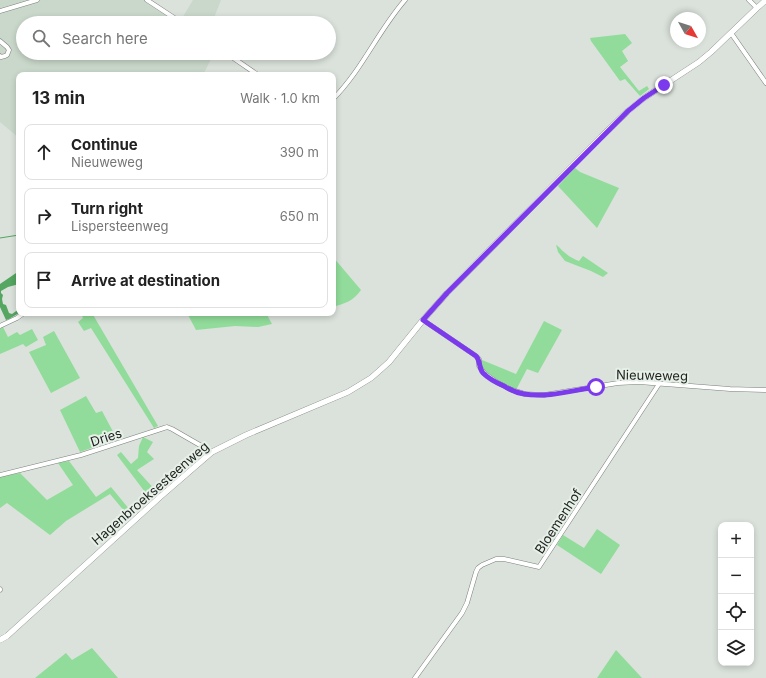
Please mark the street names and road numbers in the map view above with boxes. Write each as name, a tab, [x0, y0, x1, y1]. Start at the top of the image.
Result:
street label: Nieuweweg	[616, 366, 688, 384]
street label: Dries	[88, 424, 124, 450]
street label: Hagenbroeksesteenweg	[88, 438, 212, 548]
street label: Bloemenhof	[531, 485, 585, 556]

